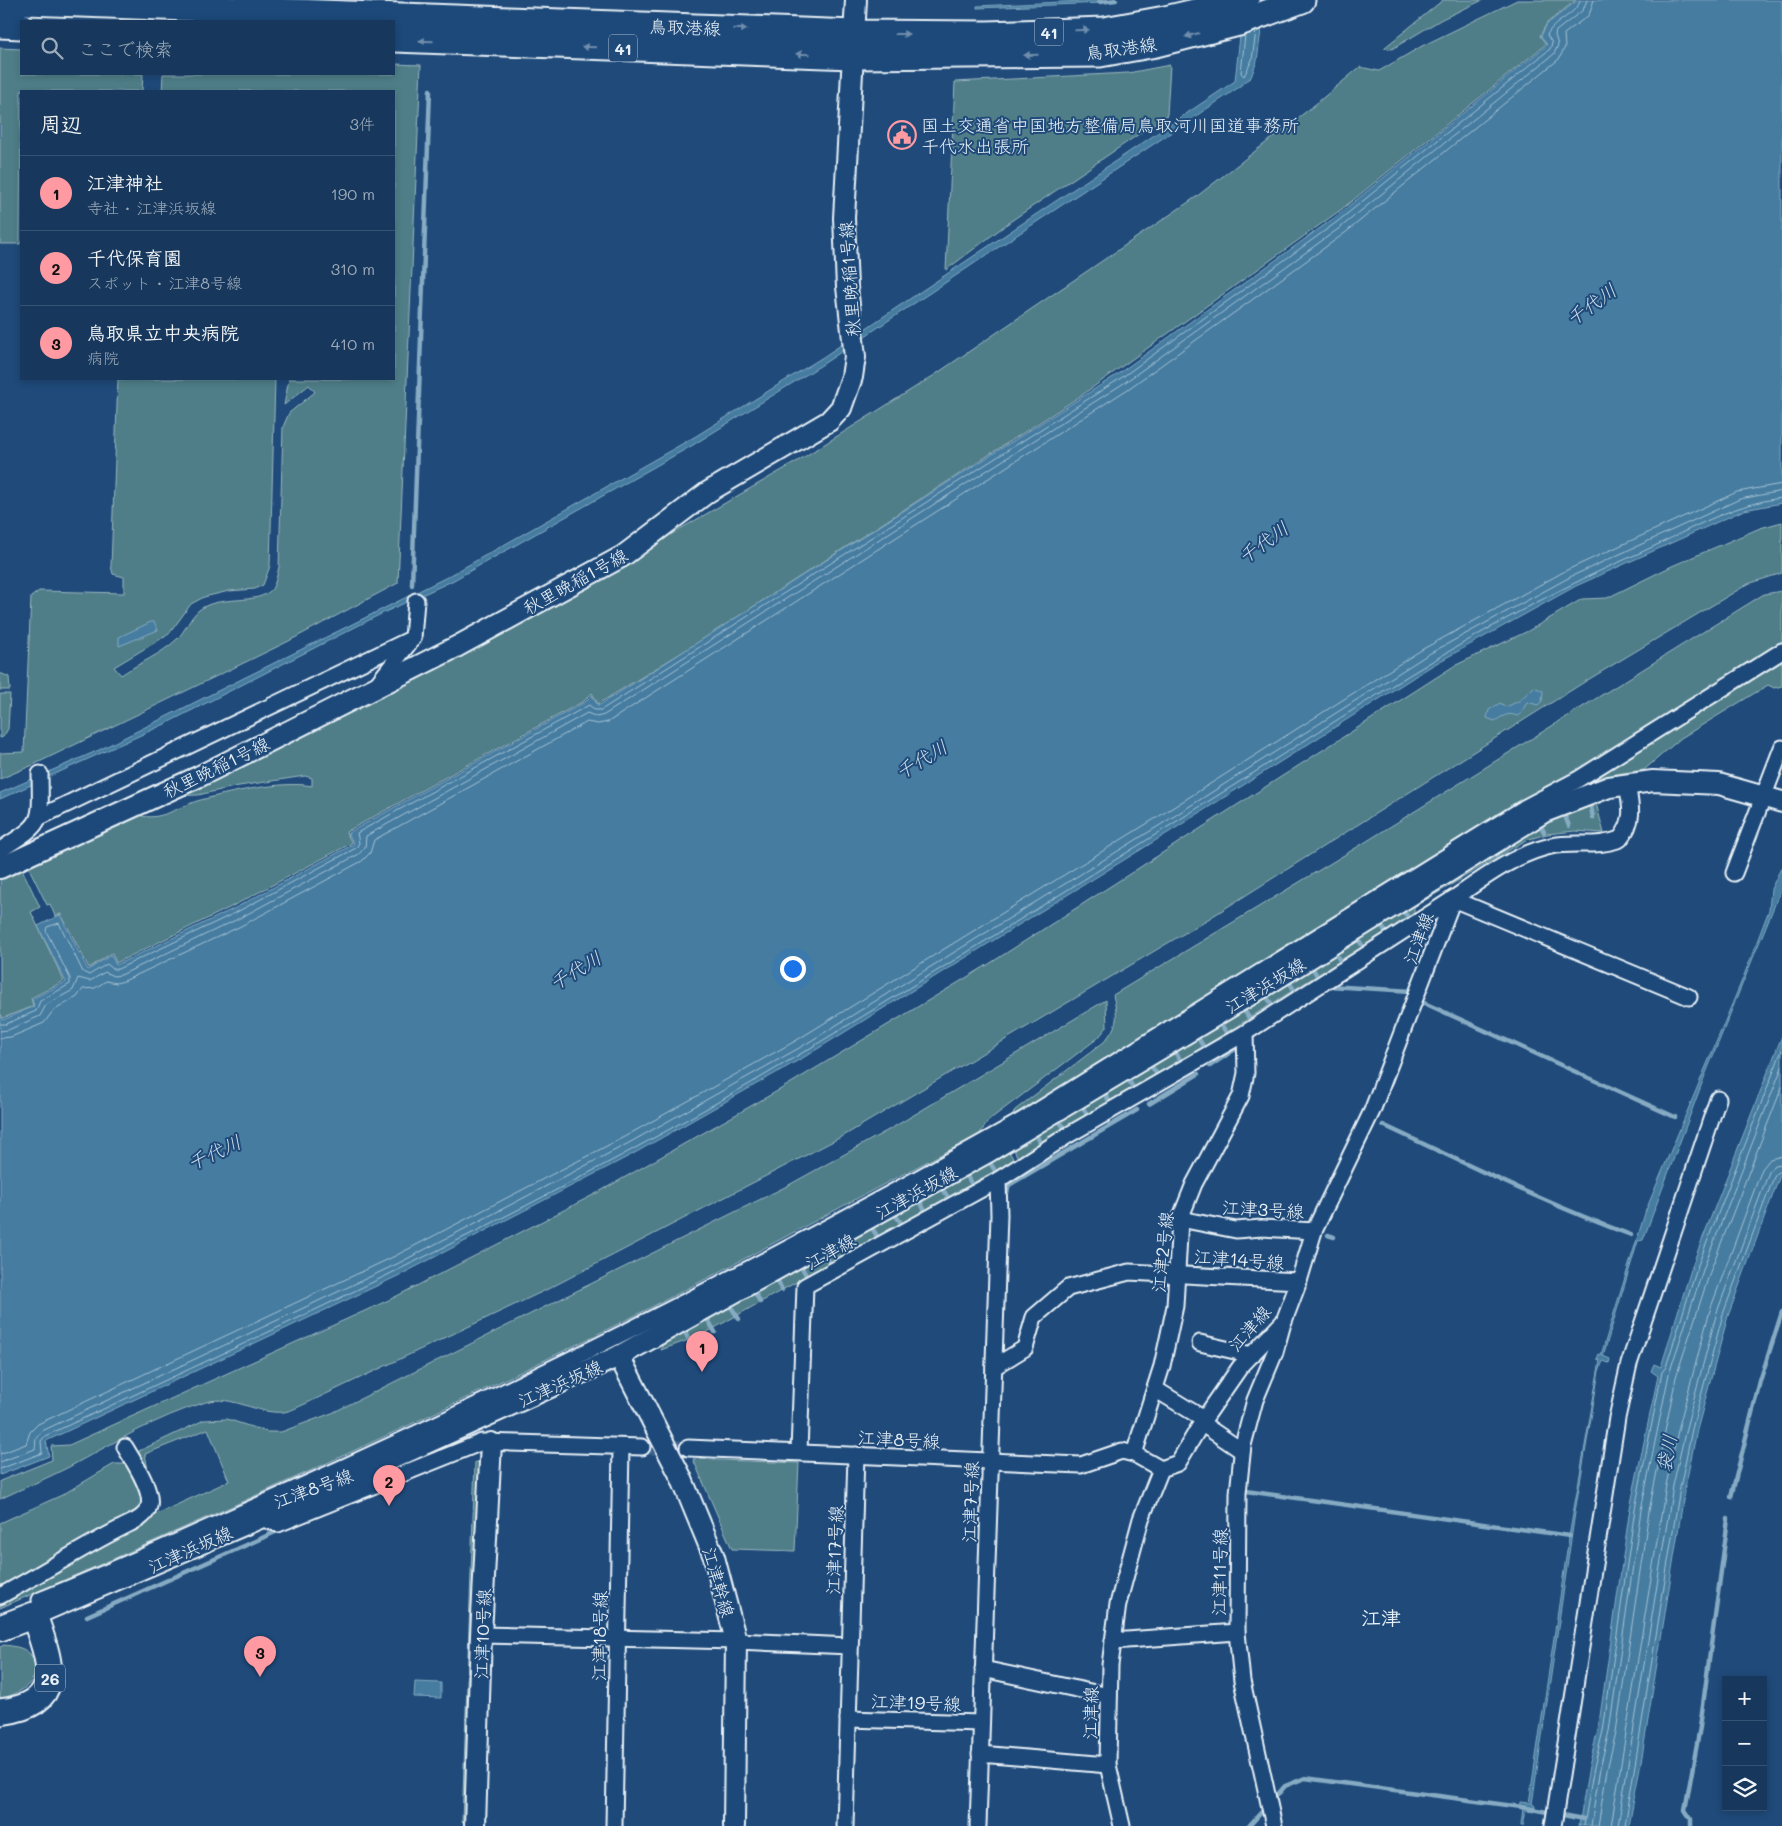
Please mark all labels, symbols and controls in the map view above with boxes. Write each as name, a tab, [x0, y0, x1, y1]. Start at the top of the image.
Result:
street label: 鳥取港線	[649, 14, 721, 40]
road number: 41	[1035, 18, 1063, 46]
search box	[20, 20, 395, 75]
one-way arrow	[732, 25, 748, 33]
one-way arrow	[1075, 26, 1091, 34]
one-way arrow	[895, 30, 911, 38]
street label: 鳥取港線	[1084, 31, 1158, 65]
one-way arrow	[1184, 31, 1199, 39]
icon: search	[38, 34, 66, 62]
road number: 41	[609, 34, 637, 62]
text: ここで検索	[78, 36, 173, 61]
one-way arrow	[418, 36, 434, 44]
one-way arrow	[580, 42, 596, 50]
one-way arrow	[795, 50, 811, 58]
one-way arrow	[1023, 52, 1039, 60]
text: 周辺	[40, 110, 82, 137]
text: 3件	[350, 113, 375, 134]
place label: 国土交通省中国地方整備局鳥取河川国道事務所 千代水出張所	[921, 113, 1299, 158]
public building icon: 国土交通省中国地方整備局鳥取河川国道事務所 千代水出張所	[887, 120, 917, 150]
text: 江津神社	[87, 170, 163, 195]
text: 1	[52, 183, 60, 204]
text: 190 m	[331, 183, 375, 204]
text: 寺社 · 江津浜坂線	[87, 197, 216, 218]
street label: 秋里晩稲1号線	[833, 220, 865, 338]
text: 千代保育園	[87, 245, 182, 270]
text: 2	[52, 258, 60, 279]
text: 310 m	[331, 258, 375, 279]
text: スポット · 江津8号線	[87, 272, 242, 293]
water label: 千代川	[1561, 277, 1621, 331]
text: 鳥取県立中央病院	[87, 320, 239, 345]
text: 3	[51, 333, 61, 354]
text: 410 m	[331, 333, 375, 354]
text: 病院	[87, 347, 119, 368]
water label: 千代川	[1233, 515, 1293, 569]
street label: 秋里晩稲1号線	[518, 542, 632, 620]
street label: 秋里晩稲1号線	[159, 731, 273, 803]
water label: 千代川	[890, 734, 952, 784]
street label: 江津線	[1397, 909, 1439, 967]
water label: 千代川	[544, 945, 606, 995]
street label: 江津浜坂線	[1220, 952, 1310, 1018]
your location	[780, 956, 806, 982]
water label: 千代川	[183, 1129, 245, 1175]
street label: 江津浜坂線	[871, 1160, 961, 1224]
street label: 江津3号線	[1221, 1195, 1305, 1223]
street label: 江津2号線	[1146, 1210, 1178, 1294]
street label: 江津線	[801, 1227, 859, 1275]
street label: 江津14号線	[1193, 1244, 1285, 1274]
street label: 江津線	[1222, 1300, 1276, 1356]
pin: 1	[686, 1331, 718, 1372]
street label: 江津浜坂線	[514, 1354, 606, 1412]
street label: 江津8号線	[857, 1425, 941, 1453]
water label: 袋川	[1650, 1432, 1682, 1474]
street label: 江津7号線	[957, 1461, 983, 1543]
street label: 江津8号線	[270, 1463, 356, 1513]
pin: 2	[373, 1465, 405, 1506]
street label: 江津17号線	[820, 1505, 848, 1595]
street label: 江津浜坂線	[144, 1520, 236, 1578]
street label: 江津11号線	[1206, 1528, 1232, 1616]
street label: 江津幹線	[698, 1544, 740, 1620]
street label: 江津10号線	[468, 1588, 496, 1680]
street label: 江津18号線	[586, 1590, 612, 1682]
district label: 江津	[1361, 1604, 1401, 1630]
pin: 3	[244, 1636, 276, 1677]
road number: 26	[35, 1665, 65, 1692]
map controls	[1722, 1676, 1767, 1811]
button: +	[1722, 1676, 1767, 1721]
street label: 江津線	[1078, 1686, 1102, 1740]
street label: 江津19号線	[870, 1688, 962, 1716]
button: −	[1722, 1721, 1767, 1766]
button: layers	[1722, 1766, 1767, 1811]

